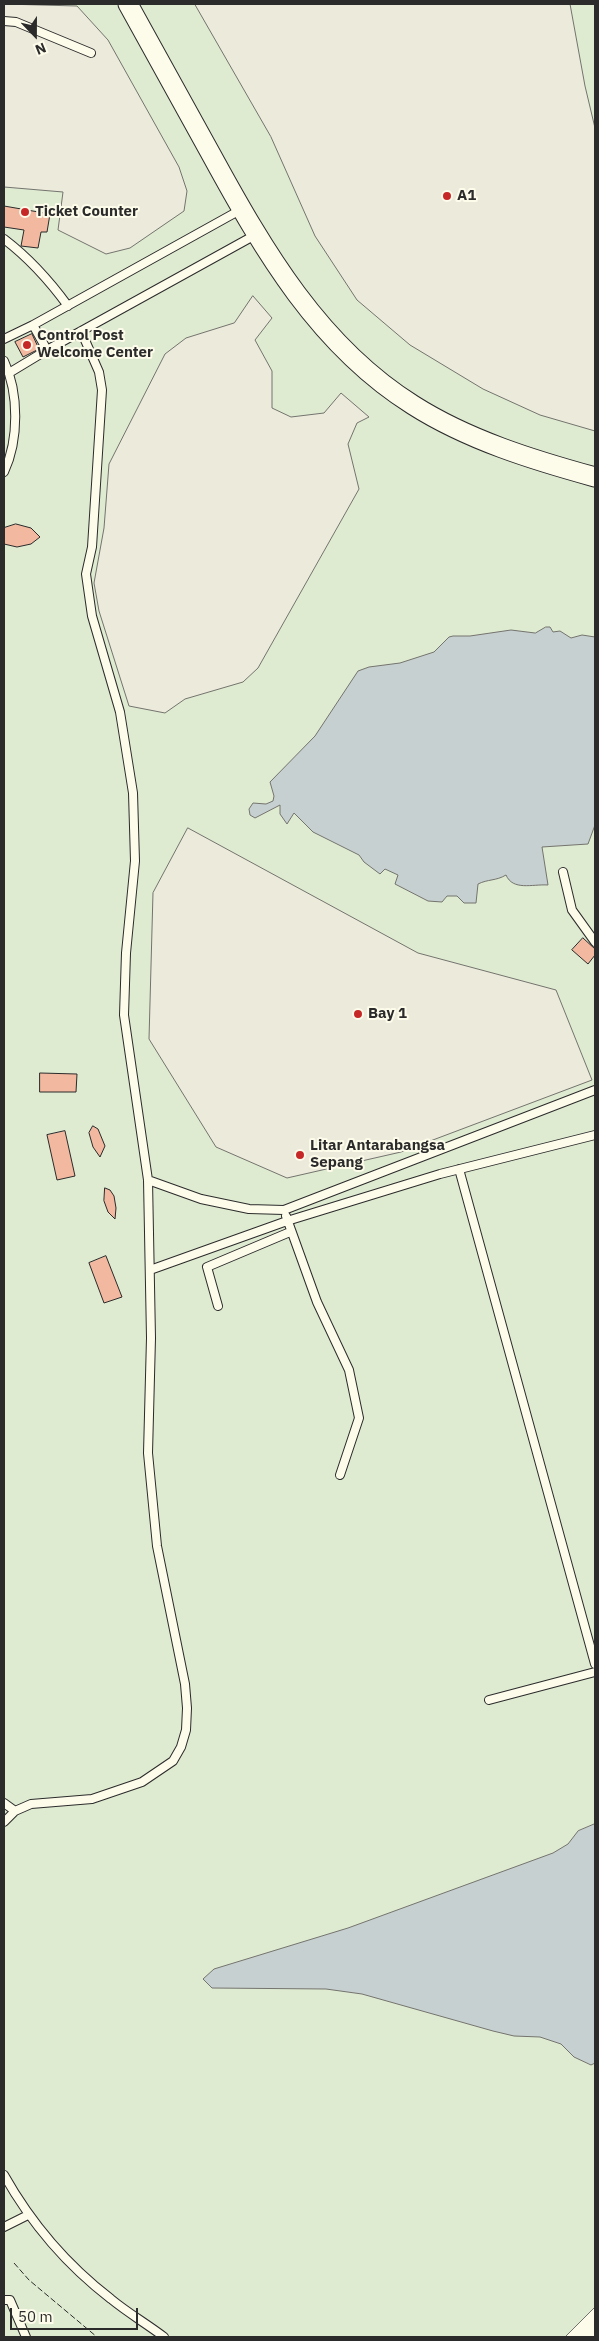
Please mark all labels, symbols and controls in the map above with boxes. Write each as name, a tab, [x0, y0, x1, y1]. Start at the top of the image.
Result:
north arrow	[10, 10, 60, 60]
text: N	[33, 39, 49, 59]
place label: A1	[457, 187, 476, 205]
marker: A1	[441, 190, 453, 202]
place label: Ticket Counter	[35, 203, 138, 221]
marker: Ticket Counter	[19, 206, 31, 218]
place label: Control Post Welcome Center	[37, 327, 153, 362]
marker: Control Post Welcome Center	[21, 339, 33, 351]
place label: Bay 1	[368, 1005, 407, 1023]
marker: Bay 1	[352, 1008, 364, 1020]
place label: Litar Antarabangsa Sepang	[310, 1137, 445, 1172]
marker: Litar Antarabangsa Sepang	[294, 1149, 306, 1161]
scale bar	[12, 2298, 140, 2330]
text: 50 m	[18, 2307, 53, 2326]

